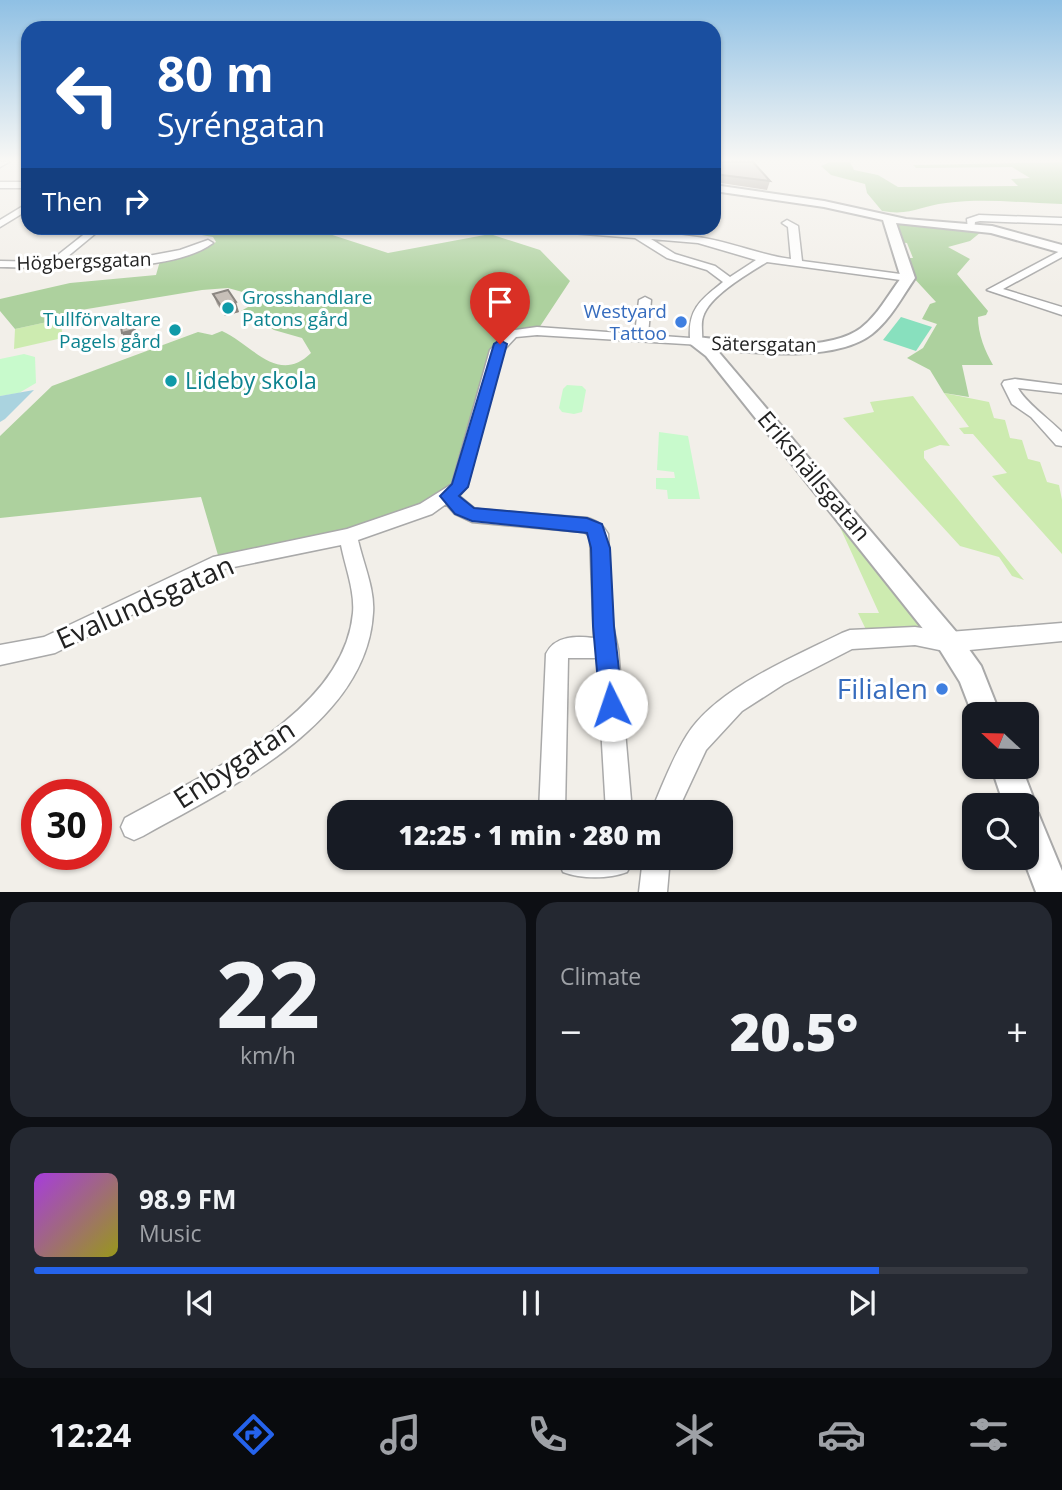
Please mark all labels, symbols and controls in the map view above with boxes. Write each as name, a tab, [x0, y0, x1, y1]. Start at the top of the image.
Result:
text: 80 m	[157, 40, 274, 106]
icon: left	[42, 49, 133, 140]
text: Syréngatan	[157, 103, 325, 146]
icon: right	[117, 182, 155, 220]
text: Then	[42, 183, 103, 219]
street label: Högbergsgatan	[16, 246, 152, 276]
pin	[470, 272, 530, 344]
icon: arrive	[481, 283, 519, 321]
place label: Grosshandlare Patons gård	[242, 284, 372, 332]
place label: Westyard Tattoo	[583, 298, 667, 346]
marker: Grosshandlare Patons gård	[220, 300, 236, 316]
place label: Tullförvaltare Pagels gård	[43, 306, 161, 354]
marker: Westyard Tattoo	[673, 314, 689, 330]
marker: Tullförvaltare Pagels gård	[167, 322, 183, 338]
street label: Sätersgatan	[711, 330, 817, 358]
place label: Lideby skola	[185, 364, 317, 396]
marker: Lideby skola	[163, 373, 179, 389]
street label: Erikshällsgatan	[751, 403, 879, 547]
street label: Evalundsgatan	[50, 545, 239, 657]
position arrow	[574, 668, 648, 742]
place label: Filialen	[837, 669, 928, 707]
marker: Filialen	[934, 681, 950, 697]
north arrow	[962, 702, 1040, 779]
map controls	[962, 702, 1039, 870]
street label: Enbygatan	[166, 710, 301, 817]
speed limit sign: 30	[21, 779, 112, 870]
button: search	[962, 793, 1039, 870]
text: 12:25 · 1 min · 280 m	[399, 817, 661, 853]
text: 22	[216, 931, 320, 1055]
text: Climate	[560, 960, 641, 992]
text: 20.5°	[730, 995, 858, 1066]
text: −	[560, 1005, 582, 1057]
text: +	[1006, 1005, 1028, 1057]
text: km/h	[240, 1039, 296, 1071]
text: 98.9 FM	[139, 1181, 237, 1217]
text: Music	[139, 1217, 202, 1249]
icon: previous	[181, 1284, 219, 1322]
icon: pause	[512, 1284, 550, 1322]
icon: next	[843, 1284, 881, 1322]
icon: directions	[229, 1410, 278, 1459]
icon: music	[376, 1410, 425, 1459]
icon: phone	[523, 1410, 572, 1459]
icon: climate	[670, 1410, 719, 1459]
icon: car	[817, 1410, 866, 1459]
icon: filters	[964, 1410, 1013, 1459]
text: 12:24	[49, 1413, 131, 1456]

